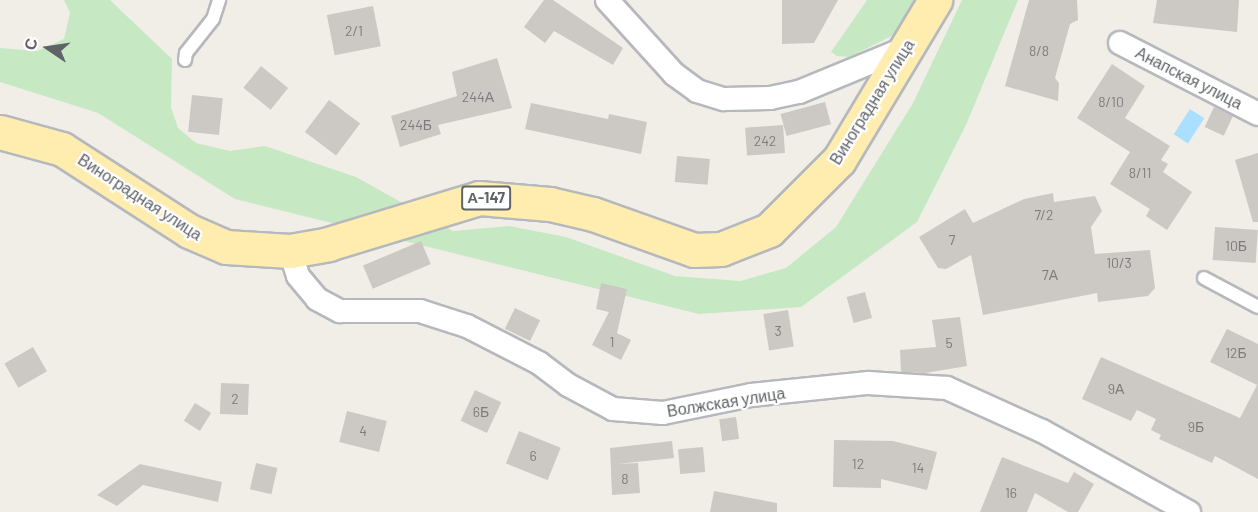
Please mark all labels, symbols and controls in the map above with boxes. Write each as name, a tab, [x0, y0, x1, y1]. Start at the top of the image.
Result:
north arrow	[18, 18, 78, 78]
house number: 2/1	[345, 23, 363, 39]
text: С	[19, 36, 41, 52]
street label: Виноградная улица	[826, 36, 918, 168]
house number: 8/8	[1029, 43, 1049, 59]
street label: Анапская улица	[1132, 43, 1246, 113]
house number: 244А	[462, 89, 494, 105]
house number: 8/10	[1098, 94, 1124, 110]
house number: 244Б	[400, 117, 432, 133]
house number: 242	[754, 133, 776, 149]
street label: Виноградная улица	[74, 150, 206, 244]
house number: 8/11	[1129, 165, 1151, 181]
road number: А-147	[460, 186, 512, 210]
house number: 7/2	[1035, 207, 1053, 223]
house number: 7	[949, 232, 955, 248]
house number: 10Б	[1225, 238, 1247, 254]
house number: 10/3	[1106, 255, 1132, 271]
house number: 7А	[1042, 267, 1058, 283]
house number: 3	[774, 323, 782, 339]
house number: 1	[610, 334, 614, 350]
house number: 5	[945, 335, 953, 351]
house number: 12Б	[1225, 345, 1247, 361]
house number: 9А	[1108, 381, 1124, 397]
street label: Волжская улица	[666, 383, 786, 421]
house number: 2	[231, 391, 239, 407]
house number: 6Б	[473, 404, 489, 420]
house number: 9Б	[1188, 419, 1204, 435]
house number: 4	[359, 423, 367, 439]
house number: 6	[529, 448, 537, 464]
house number: 12	[852, 456, 864, 472]
house number: 14	[912, 460, 924, 476]
house number: 8	[621, 471, 629, 487]
house number: 16	[1005, 485, 1017, 501]

